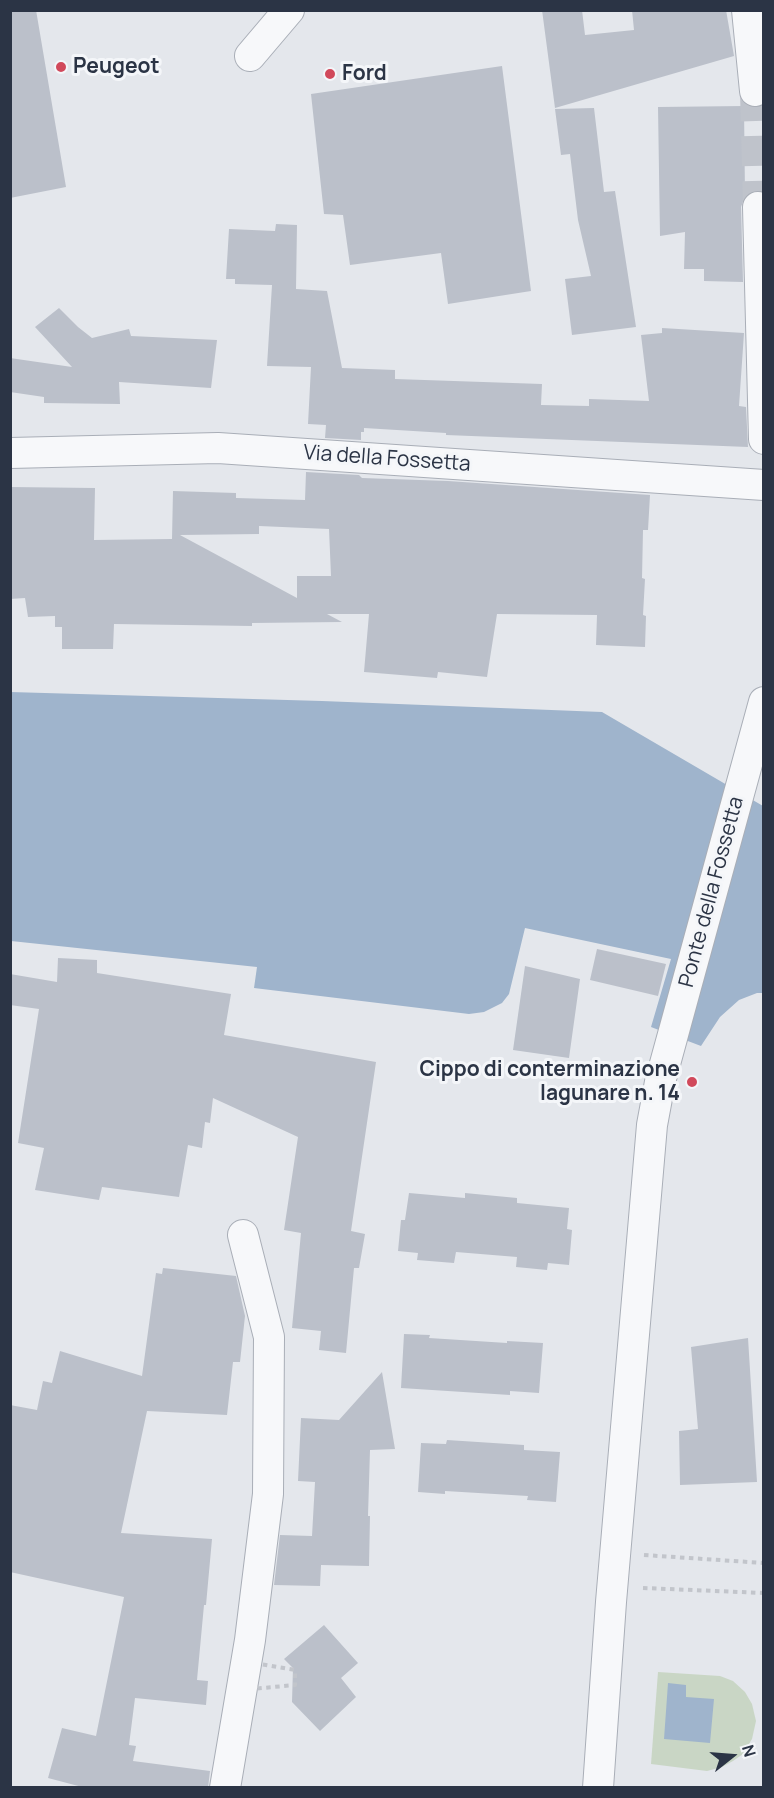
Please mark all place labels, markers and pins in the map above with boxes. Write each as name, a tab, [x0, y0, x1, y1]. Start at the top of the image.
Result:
place label: Peugeot	[73, 54, 160, 80]
marker: Peugeot	[54, 60, 68, 74]
place label: Ford	[342, 61, 387, 87]
marker: Ford	[323, 67, 337, 81]
place label: Cippo di conterminazione lagunare n. 14	[419, 1057, 680, 1107]
marker: Cippo di conterminazione lagunare n. 14	[685, 1075, 699, 1089]

